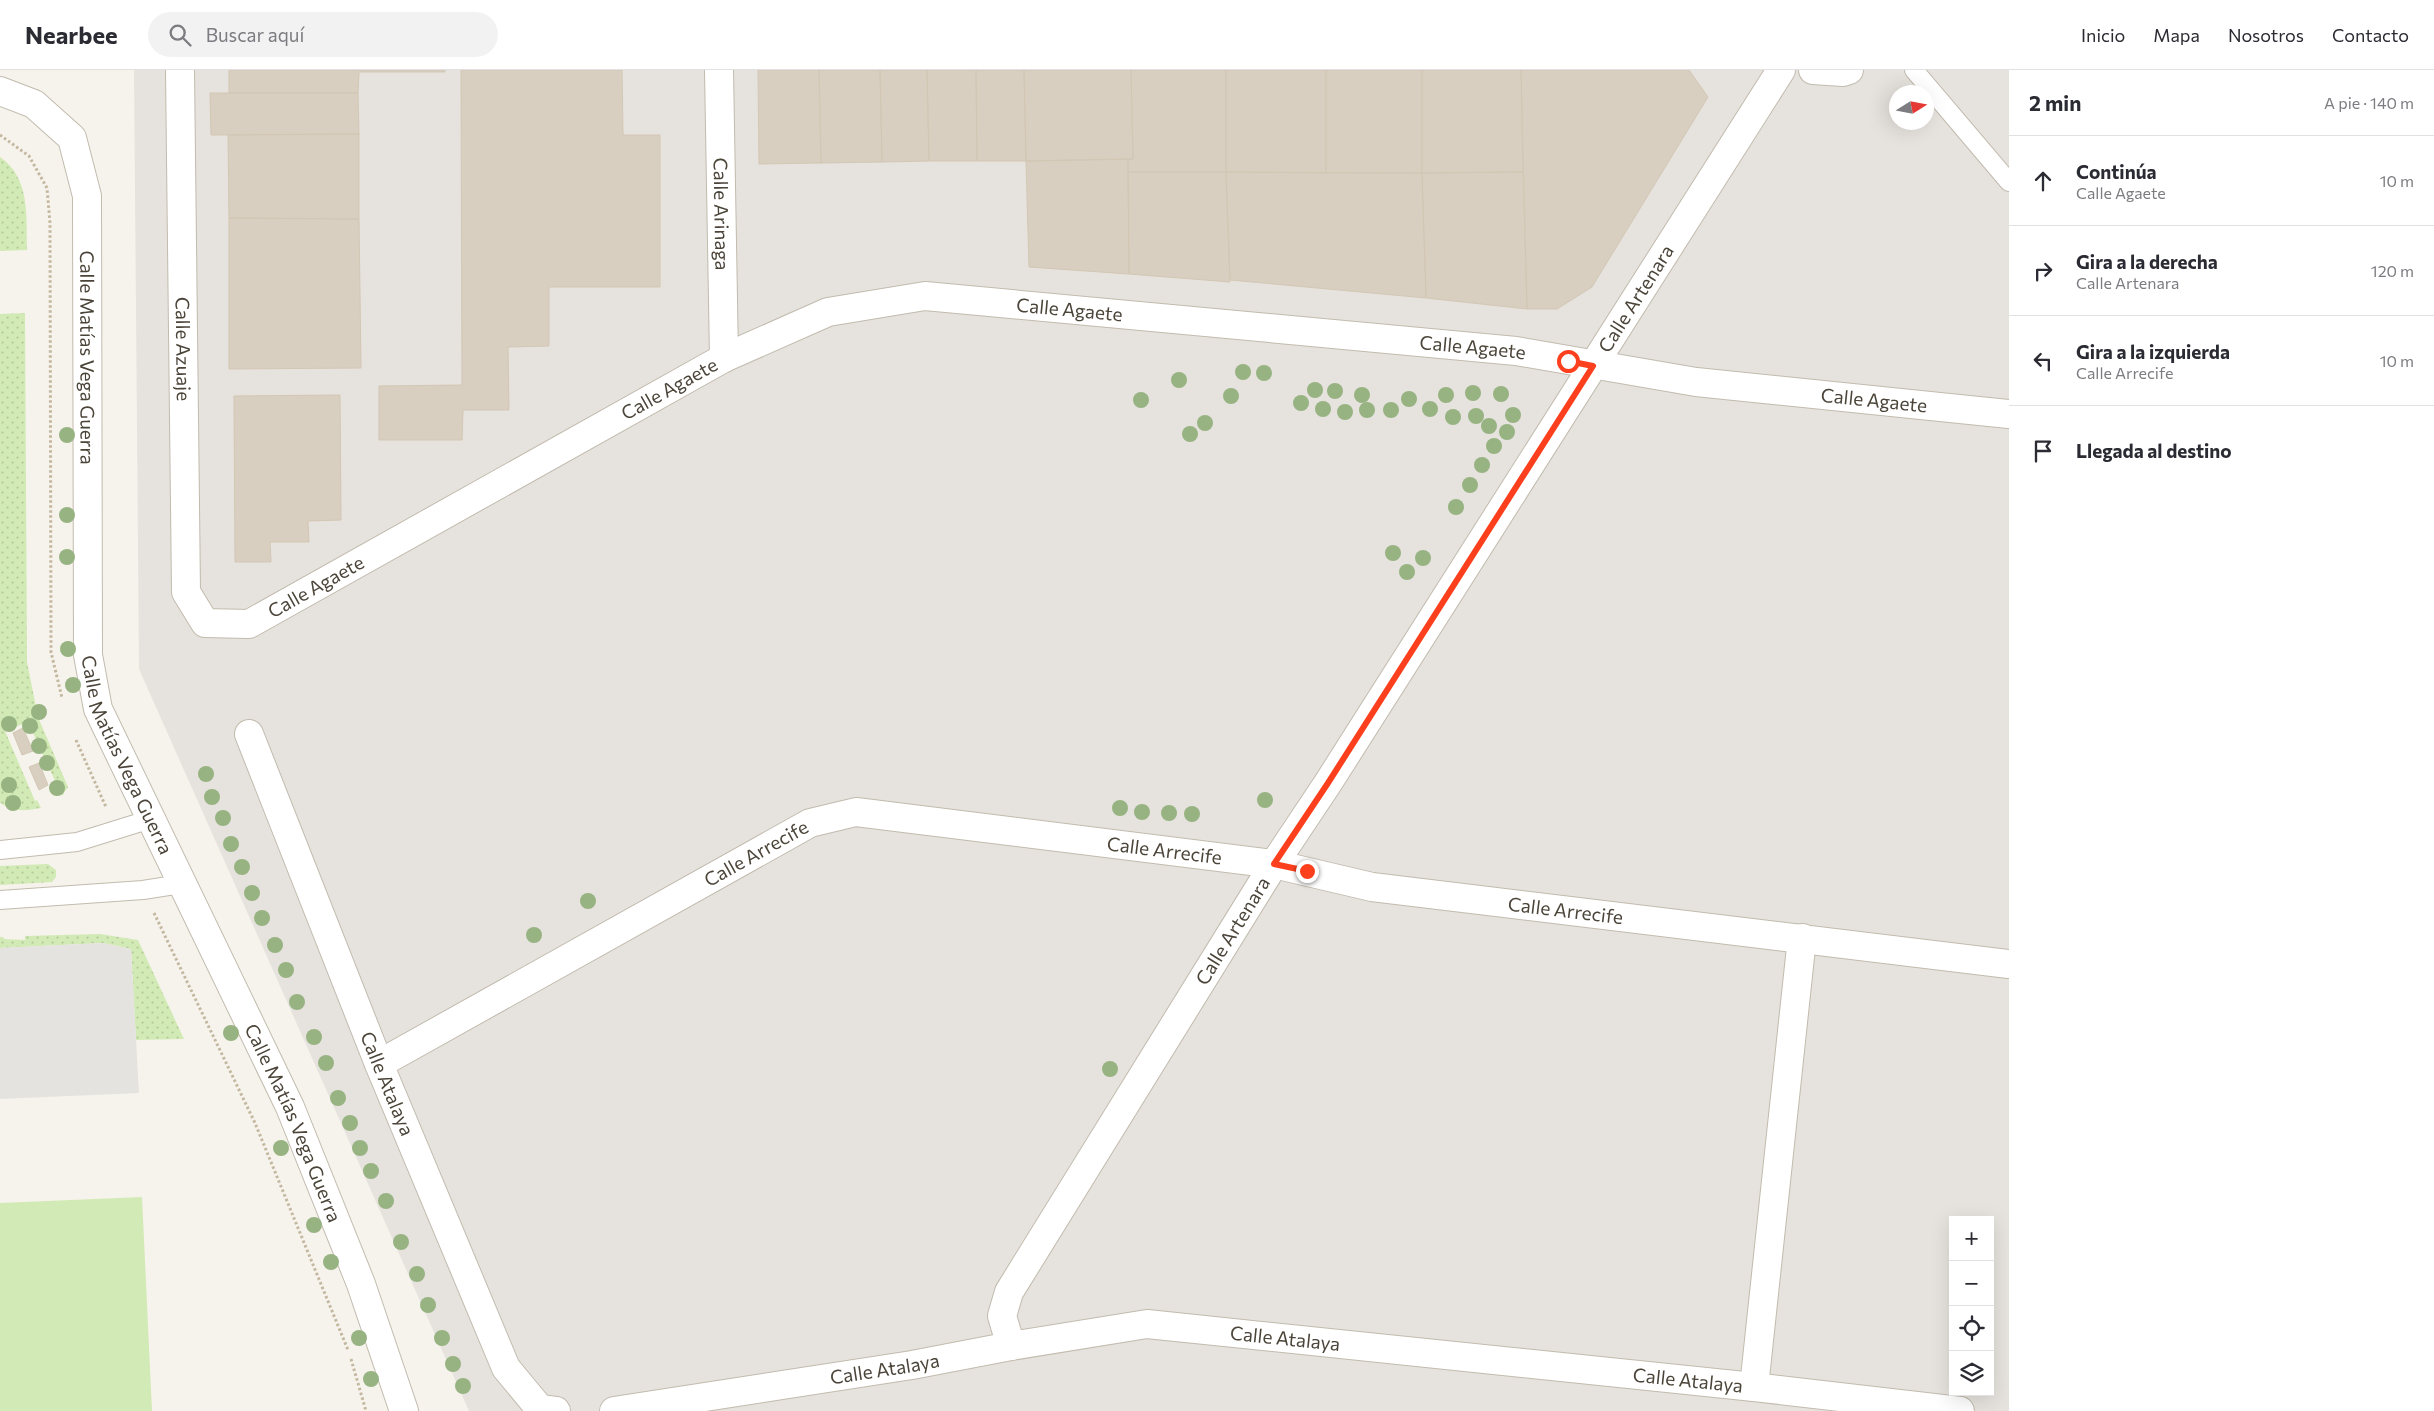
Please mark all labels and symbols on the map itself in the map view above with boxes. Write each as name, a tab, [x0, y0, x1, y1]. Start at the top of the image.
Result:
north arrow	[1889, 85, 1934, 130]
street label: Calle Arinaga	[710, 157, 734, 271]
street label: Calle Artenara	[1593, 240, 1678, 356]
street label: Calle Matías Vega Guerra	[76, 251, 100, 465]
street label: Calle Agaete	[1015, 293, 1124, 325]
street label: Calle Azuaje	[172, 297, 196, 401]
street label: Calle Agaete	[1419, 330, 1528, 364]
route start	[1557, 350, 1580, 373]
street label: Calle Agaete	[617, 352, 721, 424]
street label: Calle Agaete	[1820, 383, 1928, 417]
street label: Calle Agaete	[263, 550, 368, 622]
street label: Calle Matías Vega Guerra	[77, 653, 178, 858]
street label: Calle Arrecife	[700, 814, 812, 891]
street label: Calle Arrecife	[1106, 831, 1223, 868]
route end	[1296, 860, 1319, 883]
street label: Calle Artenara	[1190, 872, 1274, 989]
street label: Calle Arrecife	[1507, 892, 1624, 928]
street label: Calle Matías Vega Guerra	[240, 1020, 347, 1225]
street label: Calle Atalaya	[356, 1028, 420, 1139]
street label: Calle Atalaya	[1229, 1321, 1341, 1355]
street label: Calle Atalaya	[828, 1348, 941, 1389]
street label: Calle Atalaya	[1632, 1363, 1744, 1397]

